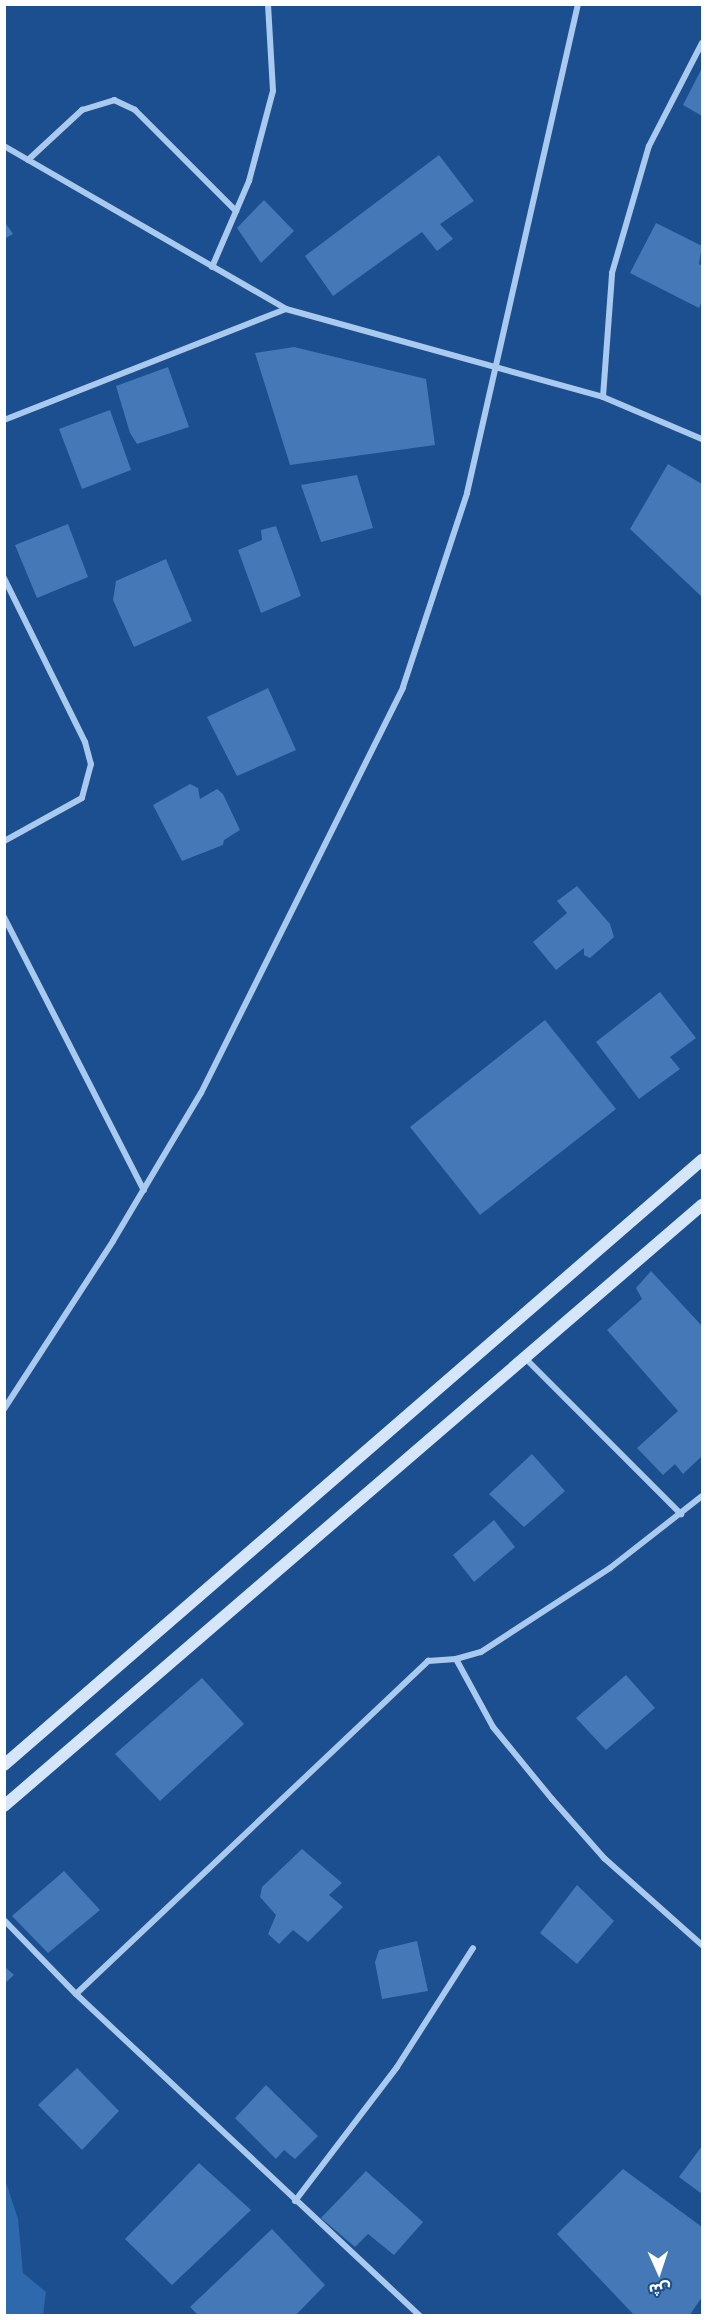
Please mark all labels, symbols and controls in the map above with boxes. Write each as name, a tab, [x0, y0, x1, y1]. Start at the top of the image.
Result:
north arrow	[629, 2242, 689, 2302]
text: ش	[648, 2279, 671, 2301]

